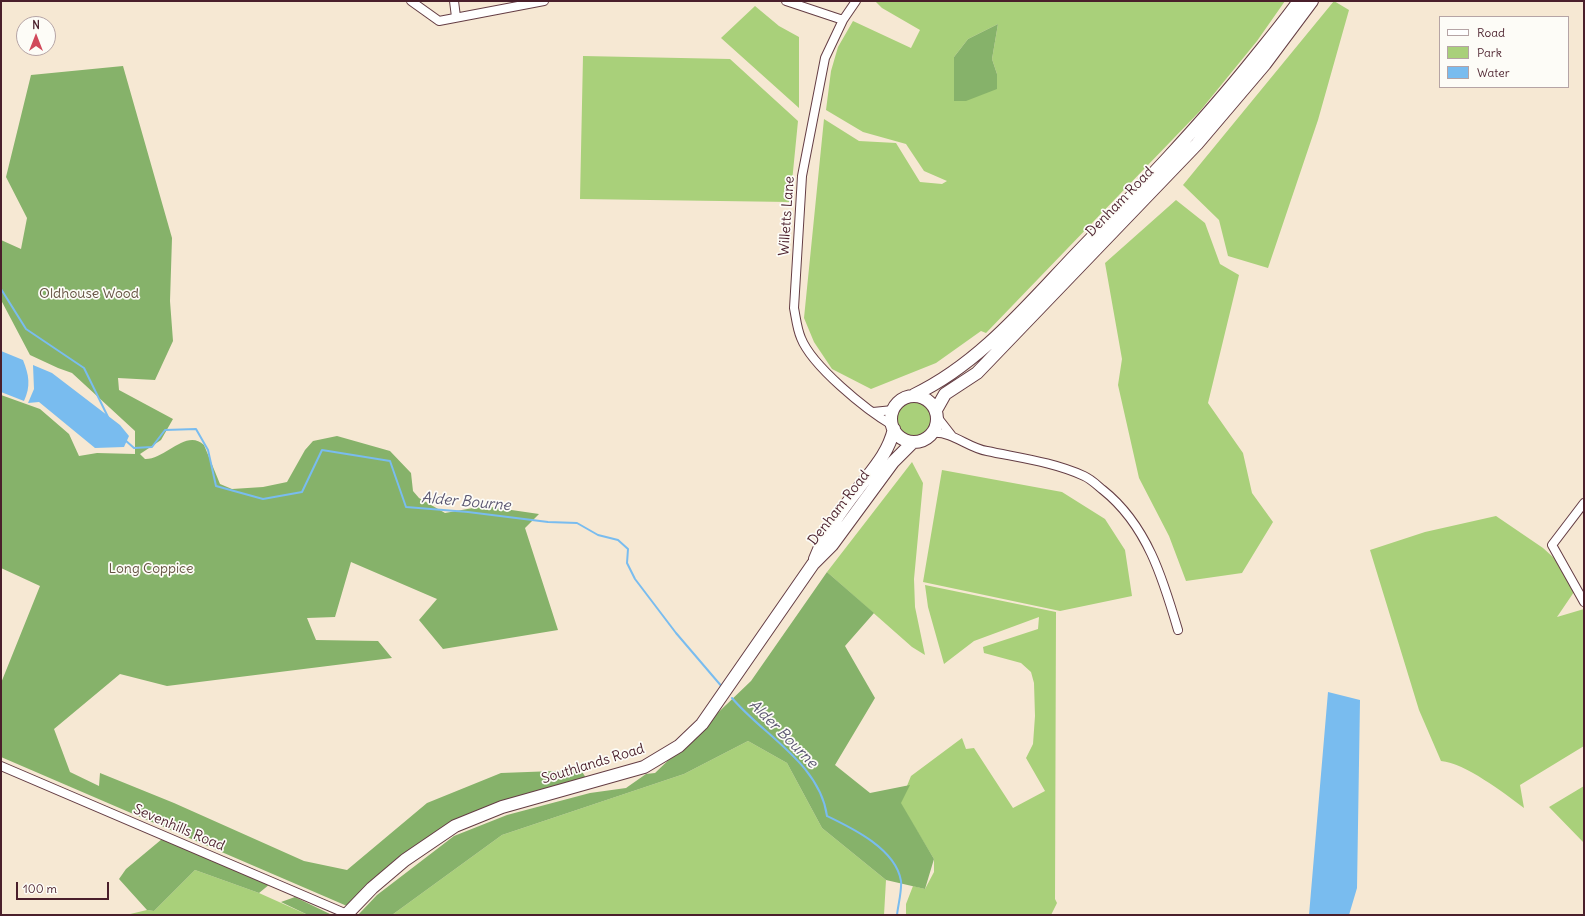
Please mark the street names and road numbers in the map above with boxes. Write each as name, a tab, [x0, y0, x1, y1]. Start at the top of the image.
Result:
street label: Denham Road	[1083, 164, 1157, 240]
street label: Willetts Lane	[776, 176, 798, 256]
street label: Denham Road	[805, 467, 873, 549]
street label: Southlands Road	[540, 740, 646, 788]
street label: Sevenhills Road	[131, 801, 227, 855]

